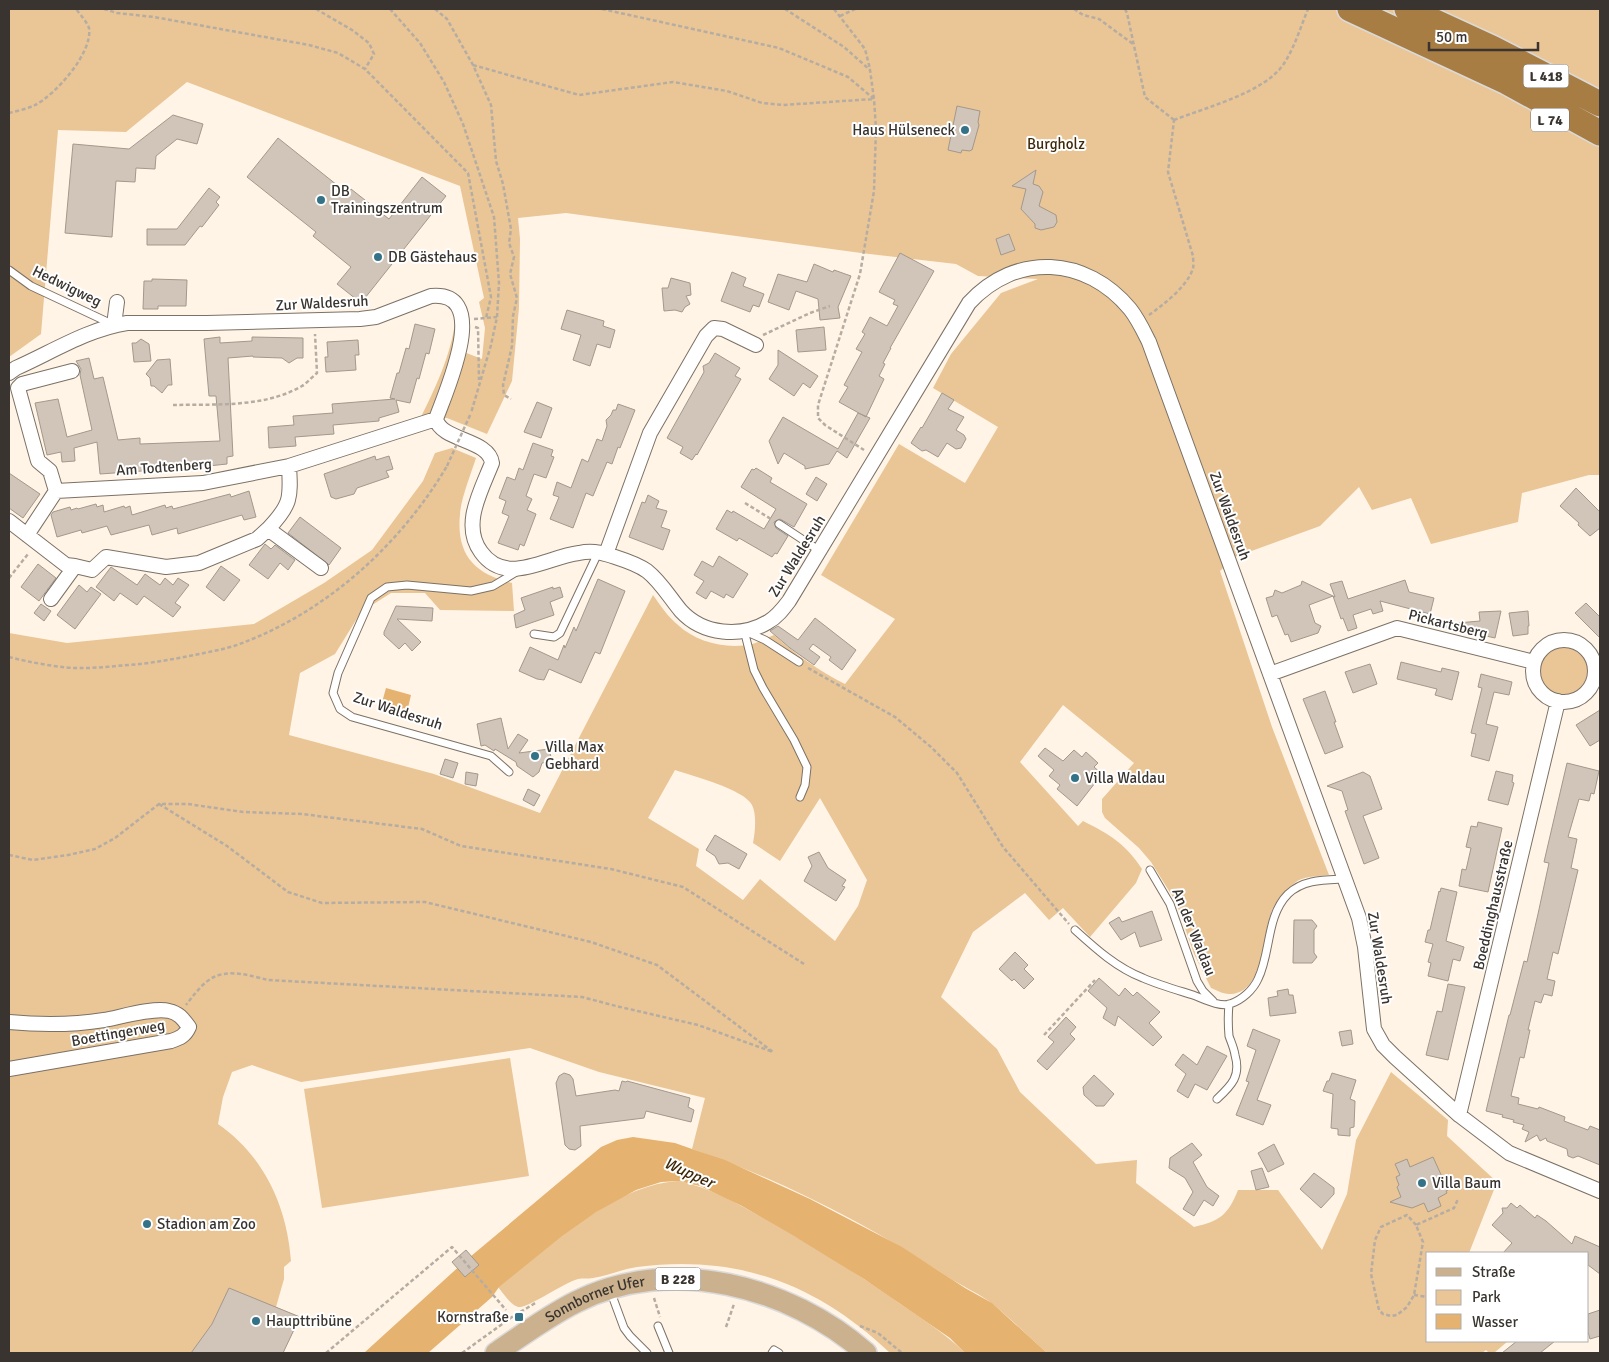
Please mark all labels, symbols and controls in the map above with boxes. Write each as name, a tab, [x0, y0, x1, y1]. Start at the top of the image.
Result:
scale bar	[1429, 20, 1538, 52]
text: 50 m	[1436, 28, 1467, 46]
road number: L 418	[1524, 64, 1568, 88]
road number: L 74	[1531, 108, 1569, 132]
place label: Haus Hülseneck	[852, 121, 955, 139]
marker: Haus Hülseneck	[959, 124, 971, 136]
park label: Burgholz	[1027, 135, 1085, 153]
place label: DB Trainingszentrum	[331, 182, 443, 217]
marker: DB Trainingszentrum	[315, 194, 327, 206]
place label: DB Gästehaus	[388, 248, 478, 266]
marker: DB Gästehaus	[372, 251, 384, 263]
street label: Hedwigweg	[30, 262, 105, 310]
street label: Zur Waldesruh	[275, 292, 369, 314]
street label: Am Todtenberg	[116, 455, 213, 479]
street label: Zur Waldesruh	[1206, 469, 1254, 563]
street label: Zur Waldesruh	[765, 512, 829, 600]
street label: Pickartsberg	[1406, 605, 1490, 643]
street label: Zur Waldesruh	[351, 688, 445, 734]
place label: Villa Max Gebhard	[545, 738, 604, 773]
marker: Villa Max Gebhard	[529, 750, 541, 762]
place label: Villa Waldau	[1085, 769, 1165, 787]
marker: Villa Waldau	[1069, 772, 1081, 784]
street label: Boeddinghausstraße	[1469, 838, 1517, 972]
street label: An der Waldau	[1168, 886, 1220, 978]
street label: Zur Waldesruh	[1364, 911, 1396, 1005]
street label: Boettingerweg	[70, 1016, 166, 1050]
water label: Wupper	[661, 1153, 719, 1194]
place label: Villa Baum	[1432, 1174, 1501, 1192]
marker: Villa Baum	[1416, 1177, 1428, 1189]
place label: Stadion am Zoo	[157, 1215, 256, 1233]
marker: Stadion am Zoo	[141, 1218, 153, 1230]
legend	[1426, 1252, 1589, 1342]
text: Straße	[1472, 1263, 1516, 1281]
road number: B 228	[656, 1268, 700, 1290]
street label: Sonnborner Ufer	[542, 1272, 646, 1326]
text: Park	[1472, 1288, 1501, 1306]
place label: Kornstraße	[437, 1308, 509, 1326]
marker: Kornstraße	[513, 1311, 525, 1323]
place label: Haupttribüne	[266, 1312, 352, 1330]
text: Wasser	[1472, 1313, 1518, 1331]
marker: Haupttribüne	[250, 1315, 262, 1327]

